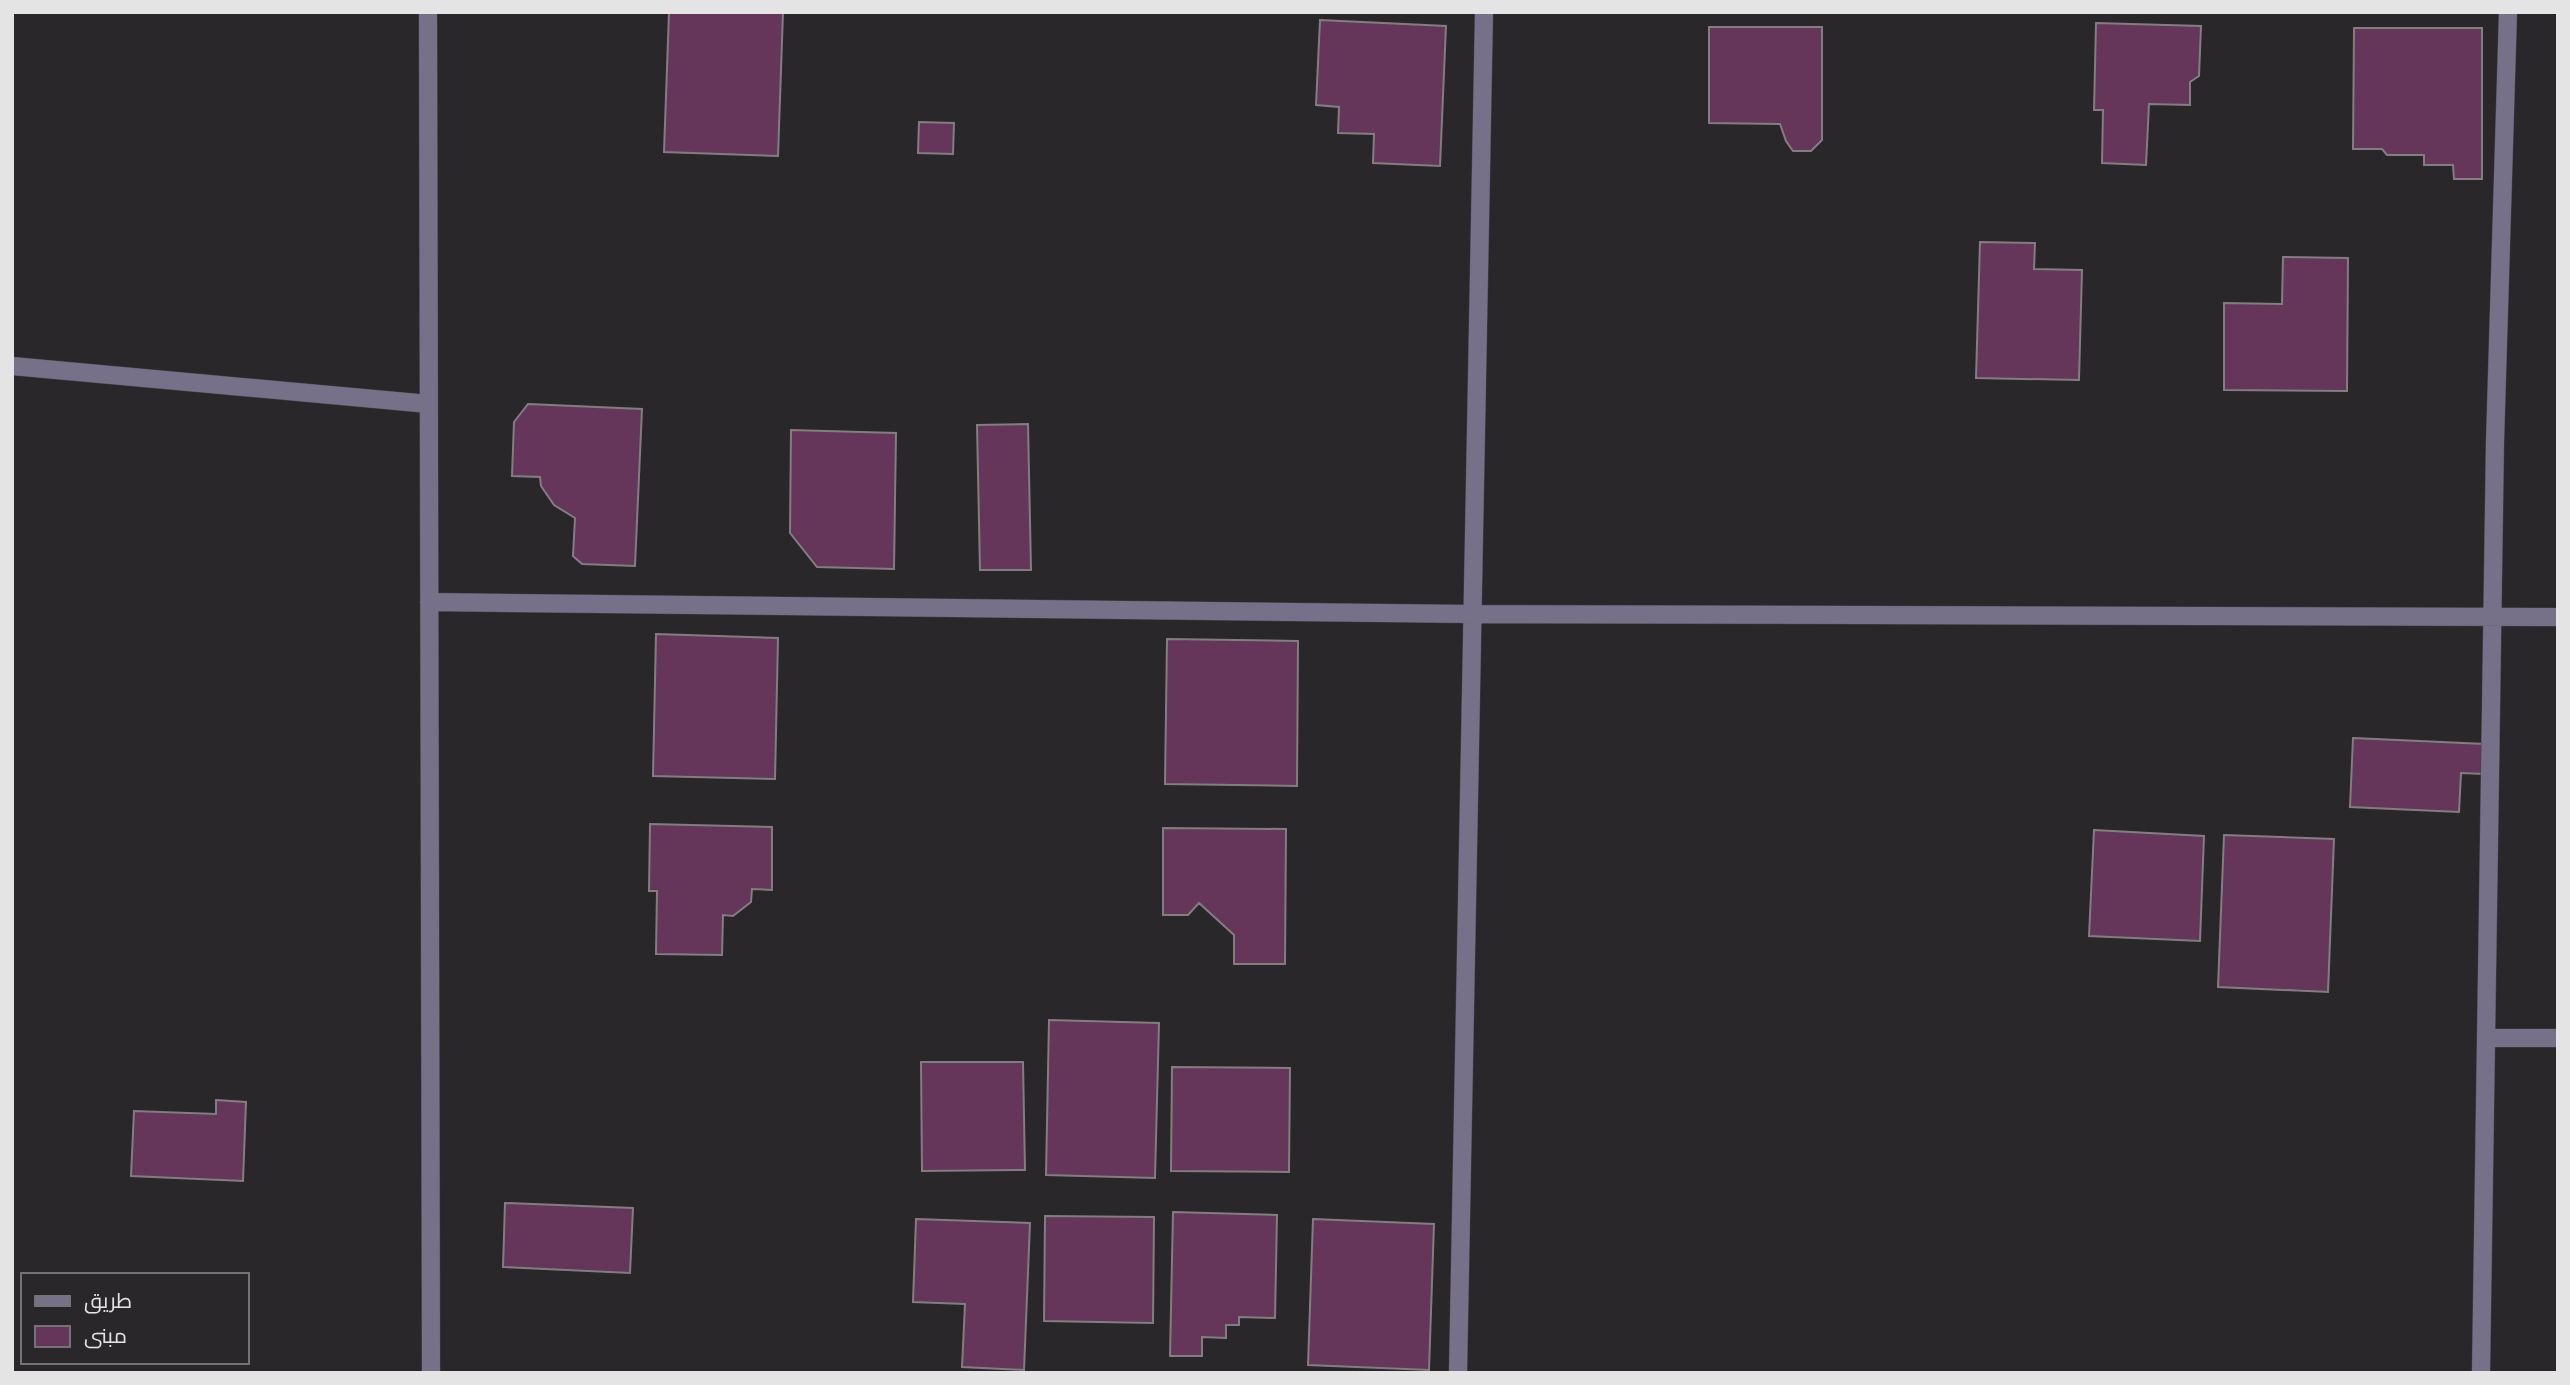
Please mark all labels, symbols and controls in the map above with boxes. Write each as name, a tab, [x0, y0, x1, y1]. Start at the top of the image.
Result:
legend	[21, 1273, 248, 1364]
text: طريق	[84, 1288, 132, 1314]
text: مبنى	[84, 1323, 127, 1349]

